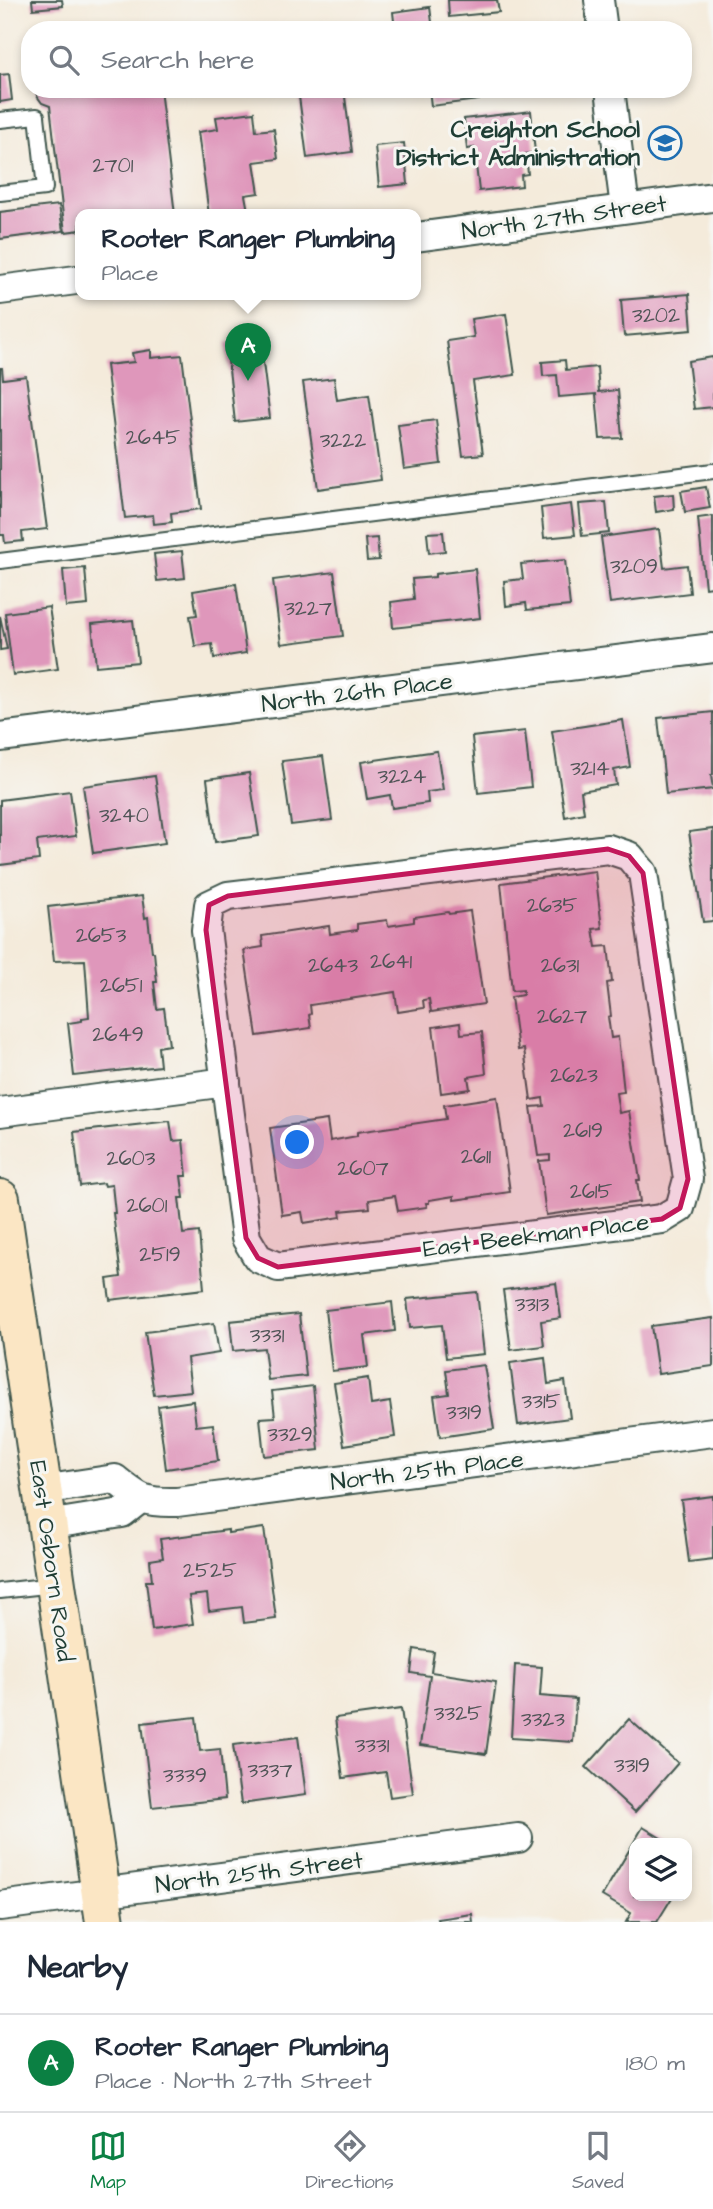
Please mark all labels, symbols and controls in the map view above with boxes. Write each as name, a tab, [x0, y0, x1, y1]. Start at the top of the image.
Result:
search box	[21, 21, 692, 98]
icon: search	[45, 41, 83, 79]
text: Search here	[101, 42, 254, 78]
place label: Creighton School District Administration	[396, 113, 640, 175]
school or university icon: Creighton School District Administration	[646, 124, 684, 162]
house number: 2701	[93, 151, 134, 180]
street label: North 27th Street	[459, 187, 669, 249]
popup	[75, 209, 421, 300]
text: Rooter Ranger Plumbing	[101, 221, 395, 257]
text: Place	[101, 257, 158, 289]
house number: 3202	[632, 301, 680, 330]
pin: A	[225, 323, 271, 381]
house number: 2645	[126, 423, 180, 452]
house number: 3222	[320, 426, 366, 455]
house number: 3209	[610, 552, 658, 581]
house number: 3227	[284, 594, 332, 623]
street label: North 26th Place	[260, 664, 455, 722]
house number: 3214	[570, 754, 610, 783]
house number: 3224	[377, 762, 427, 791]
house number: 3240	[99, 801, 149, 830]
house number: 2635	[527, 891, 577, 920]
house number: 2653	[76, 921, 127, 950]
house number: 2641	[370, 947, 412, 976]
house number: 2643	[308, 951, 358, 980]
house number: 2631	[541, 951, 580, 980]
house number: 2651	[100, 971, 143, 1000]
house number: 2627	[537, 1002, 587, 1031]
house number: 2649	[92, 1020, 144, 1049]
house number: 2623	[550, 1061, 598, 1090]
house number: 2619	[563, 1116, 603, 1145]
your location	[280, 1125, 314, 1159]
house number: 2611	[461, 1142, 492, 1171]
house number: 2603	[106, 1144, 156, 1173]
house number: 2607	[337, 1154, 389, 1183]
house number: 2615	[570, 1177, 612, 1206]
house number: 2601	[126, 1191, 168, 1220]
street label: East Beekman Place	[421, 1205, 651, 1267]
house number: 2519	[139, 1240, 181, 1269]
house number: 3313	[515, 1290, 550, 1319]
house number: 3331	[250, 1321, 285, 1350]
house number: 3315	[522, 1387, 561, 1416]
house number: 3319	[446, 1398, 482, 1427]
house number: 3329	[267, 1420, 313, 1449]
street label: North 25th Place	[329, 1442, 526, 1500]
street label: East Osborn Road	[20, 1458, 82, 1664]
house number: 2525	[183, 1556, 237, 1585]
house number: 3325	[434, 1699, 482, 1728]
house number: 3323	[521, 1705, 565, 1734]
house number: 3331	[355, 1731, 390, 1760]
house number: 3319	[614, 1751, 650, 1780]
house number: 3337	[248, 1756, 293, 1785]
house number: 3339	[163, 1761, 207, 1790]
map controls	[629, 1838, 692, 1901]
button: layers	[629, 1838, 692, 1901]
street label: North 25th Street	[153, 1843, 365, 1903]
text: Nearby	[28, 1947, 128, 1989]
text: Rooter Ranger Plumbing	[95, 2029, 388, 2065]
text: A	[44, 2047, 58, 2079]
text: 180 m	[626, 2047, 685, 2079]
text: Place · North 27th Street	[95, 2065, 372, 2097]
tab: Map	[89, 2127, 127, 2196]
tab: Directions	[305, 2127, 394, 2196]
tab: Saved	[572, 2127, 624, 2196]

